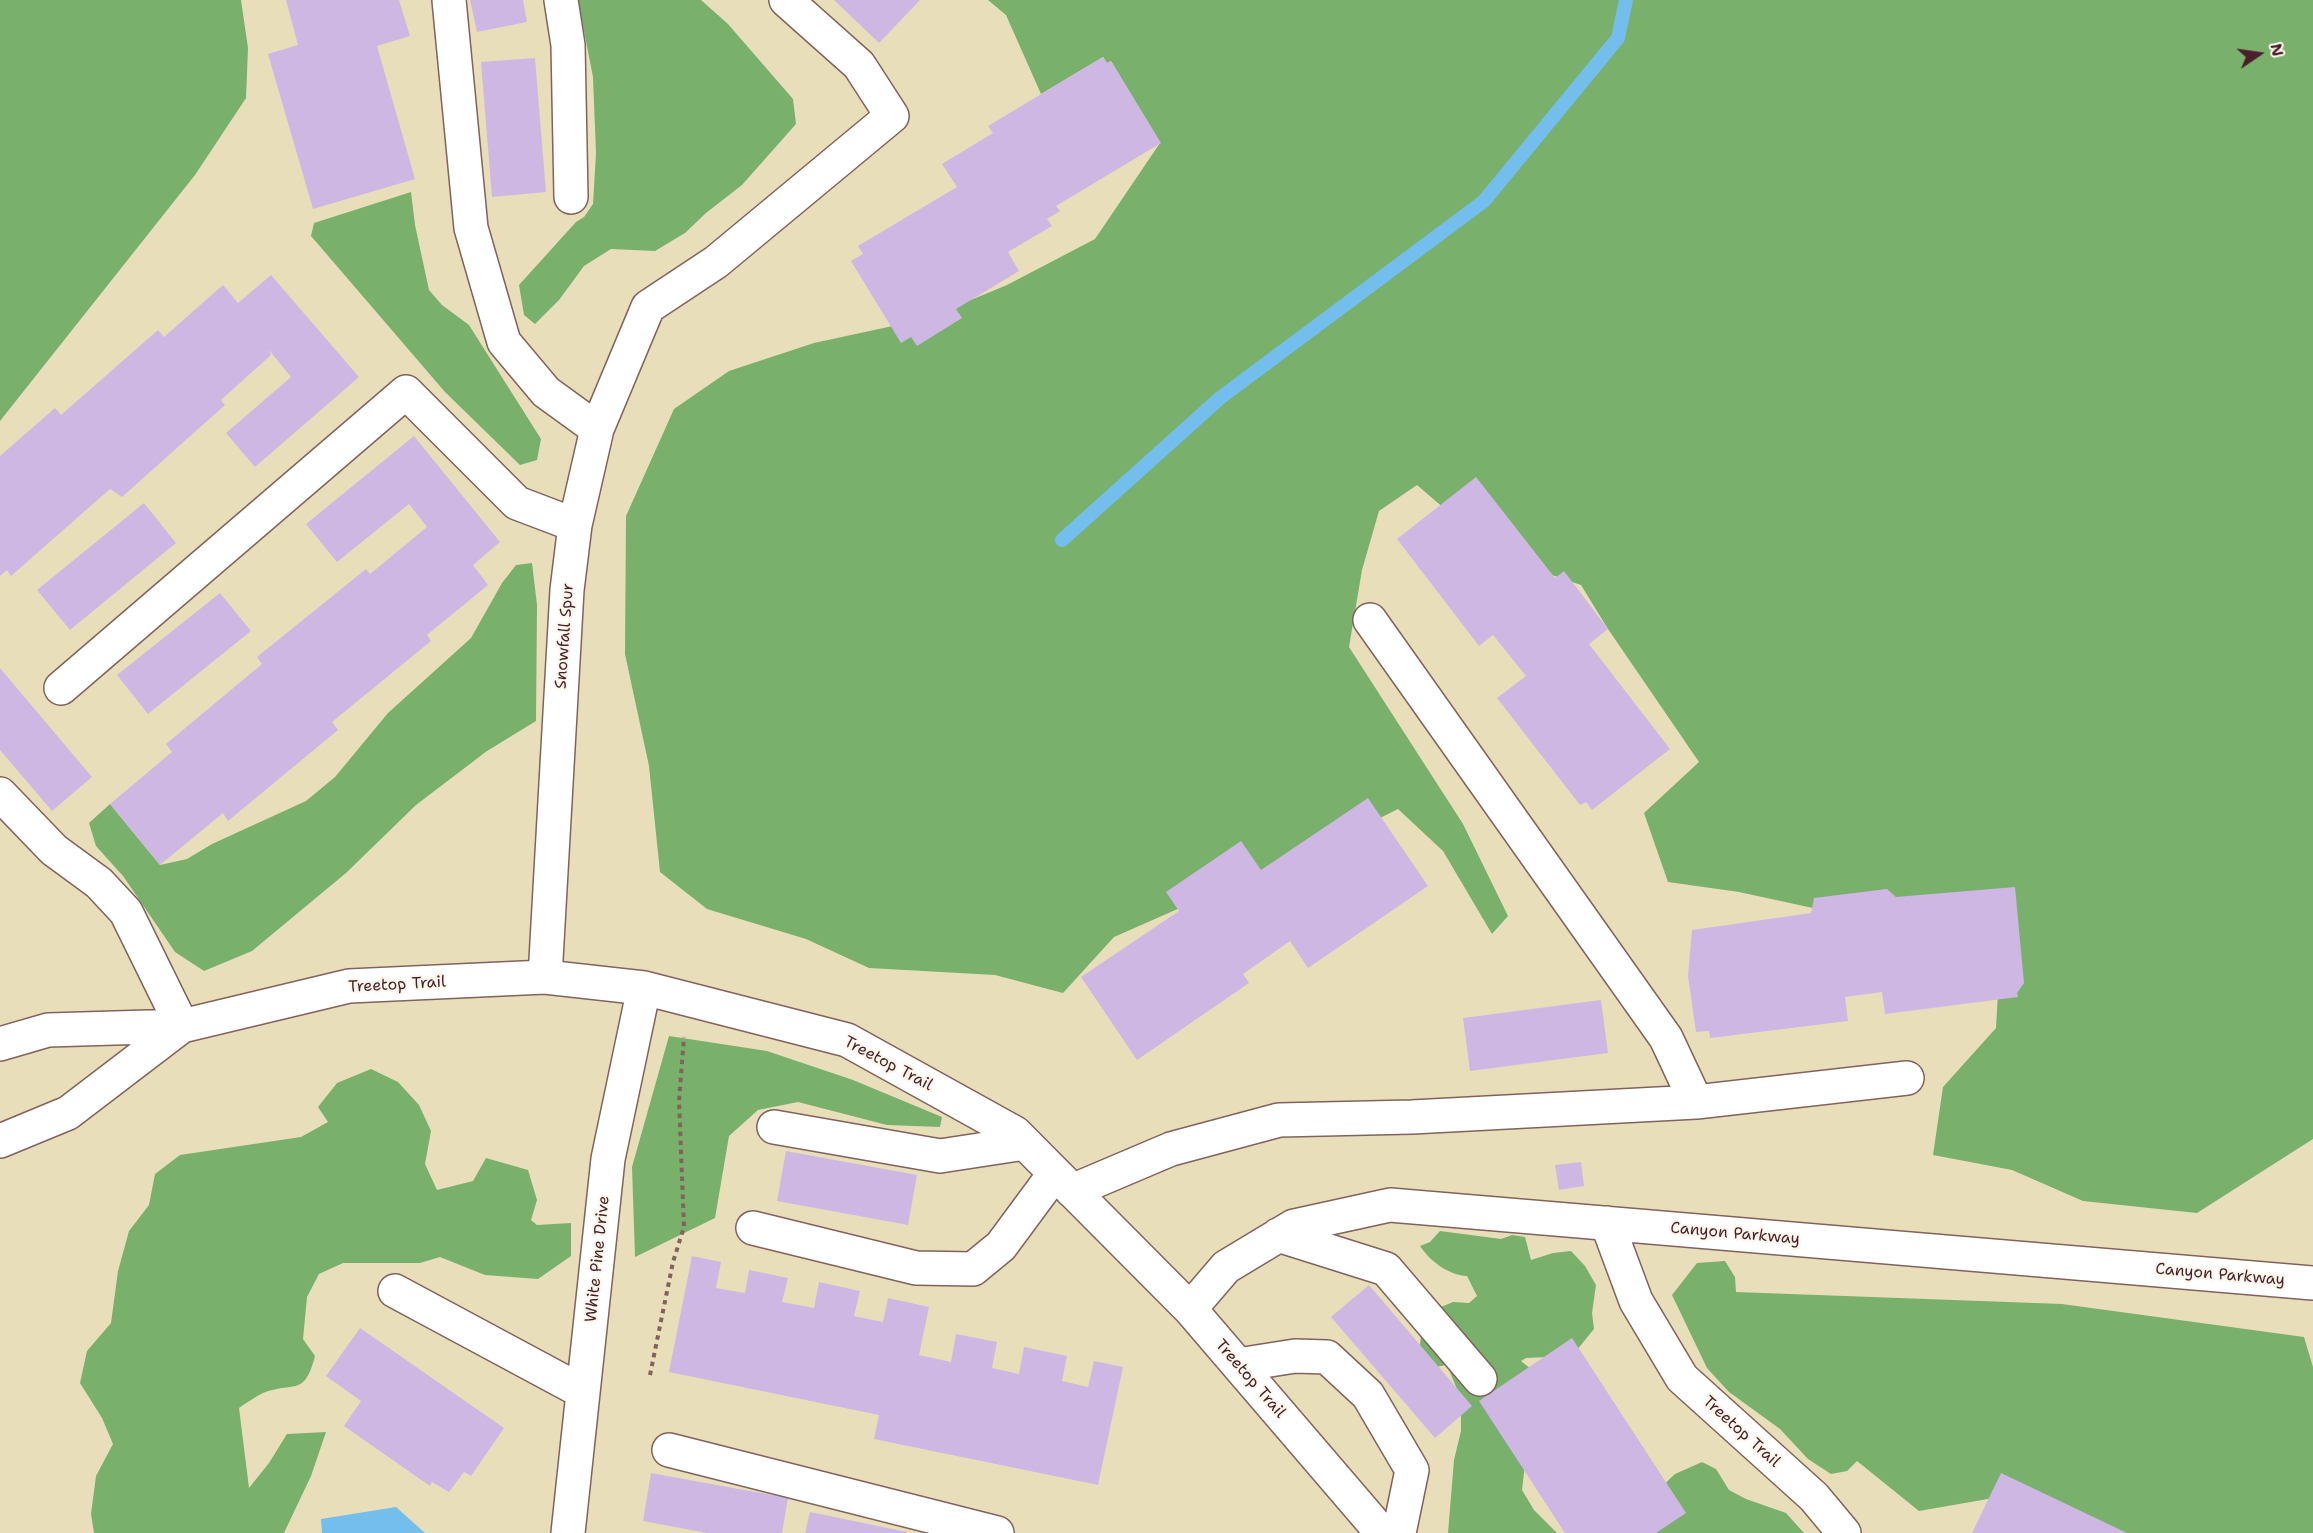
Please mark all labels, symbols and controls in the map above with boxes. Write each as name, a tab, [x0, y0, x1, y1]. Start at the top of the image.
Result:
north arrow	[2229, 24, 2289, 84]
text: N	[2265, 41, 2289, 58]
street label: Snowfall Spur	[552, 582, 578, 690]
street label: Treetop Trail	[348, 973, 446, 997]
street label: Treetop Trail	[840, 1033, 936, 1095]
street label: White Pine Drive	[582, 1195, 614, 1323]
street label: Canyon Parkway	[1669, 1219, 1801, 1249]
street label: Canyon Parkway	[2154, 1260, 2286, 1290]
street label: Treetop Trail	[1211, 1336, 1289, 1422]
street label: Treetop Trail	[1698, 1392, 1784, 1472]

